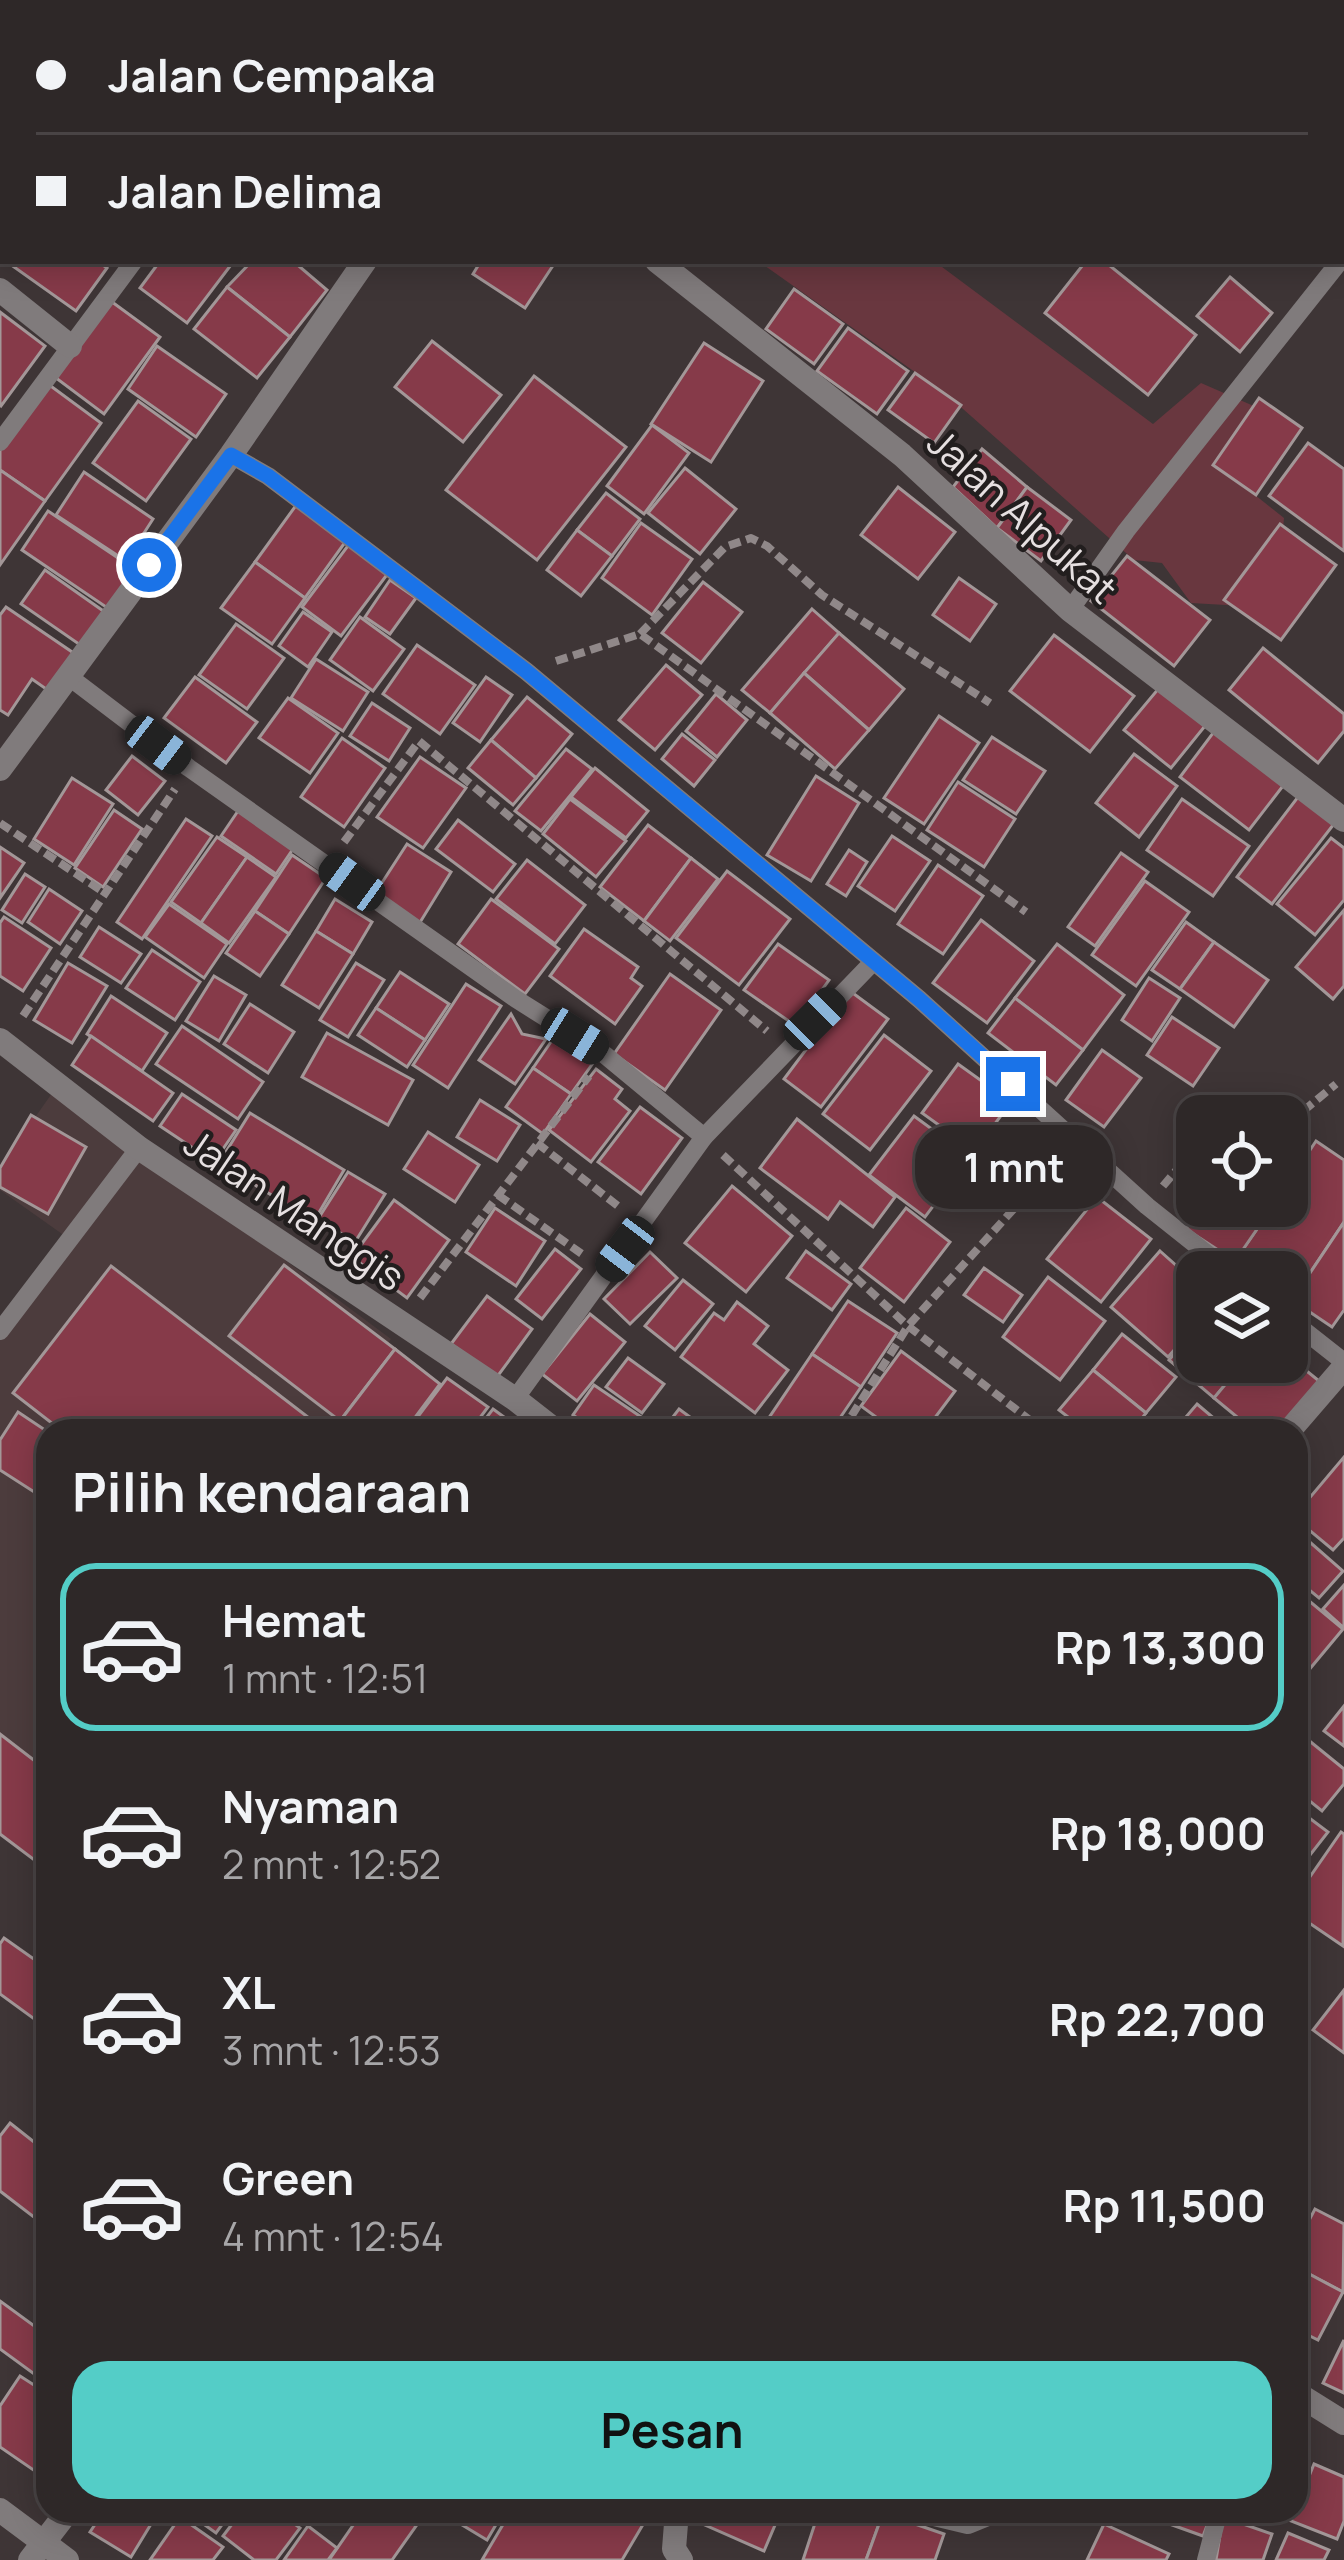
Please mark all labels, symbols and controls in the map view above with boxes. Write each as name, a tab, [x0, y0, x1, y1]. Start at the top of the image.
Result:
text: Jalan Cempaka	[108, 44, 436, 106]
text: Jalan Delima	[108, 160, 382, 222]
street label: Jalan Alpukat	[916, 415, 1130, 615]
route start	[122, 538, 176, 592]
car	[118, 709, 198, 781]
car	[312, 846, 392, 918]
car	[777, 981, 853, 1057]
car	[535, 1002, 615, 1070]
route end	[986, 1057, 1040, 1111]
map controls	[1176, 1095, 1308, 1383]
button: locate	[1176, 1095, 1308, 1227]
street label: Jalan Manggis	[174, 1115, 416, 1303]
callout: 1 mnt	[914, 1126, 1112, 1210]
text: 1 mnt	[963, 1140, 1065, 1194]
car	[589, 1209, 661, 1289]
button: layers	[1176, 1251, 1308, 1383]
text: Pilih kendaraan	[72, 1454, 471, 1528]
text: Hemat	[222, 1589, 367, 1651]
icon: car	[78, 1593, 186, 1701]
text: Rp 13,300	[1055, 1616, 1266, 1678]
text: 1 mnt · 12:51	[222, 1651, 428, 1705]
text: Nyaman	[222, 1775, 399, 1837]
icon: car	[78, 1779, 186, 1887]
text: Rp 18,000	[1050, 1802, 1266, 1864]
text: 2 mnt · 12:52	[222, 1837, 441, 1891]
text: XL	[222, 1961, 276, 2023]
icon: car	[78, 1965, 186, 2073]
text: Rp 22,700	[1049, 1988, 1266, 2050]
text: 3 mnt · 12:53	[222, 2023, 441, 2077]
text: Green	[222, 2147, 354, 2209]
icon: car	[78, 2151, 186, 2259]
text: Rp 11,500	[1063, 2174, 1266, 2236]
text: 4 mnt · 12:54	[222, 2209, 444, 2263]
button: Pesan	[72, 2361, 1272, 2499]

